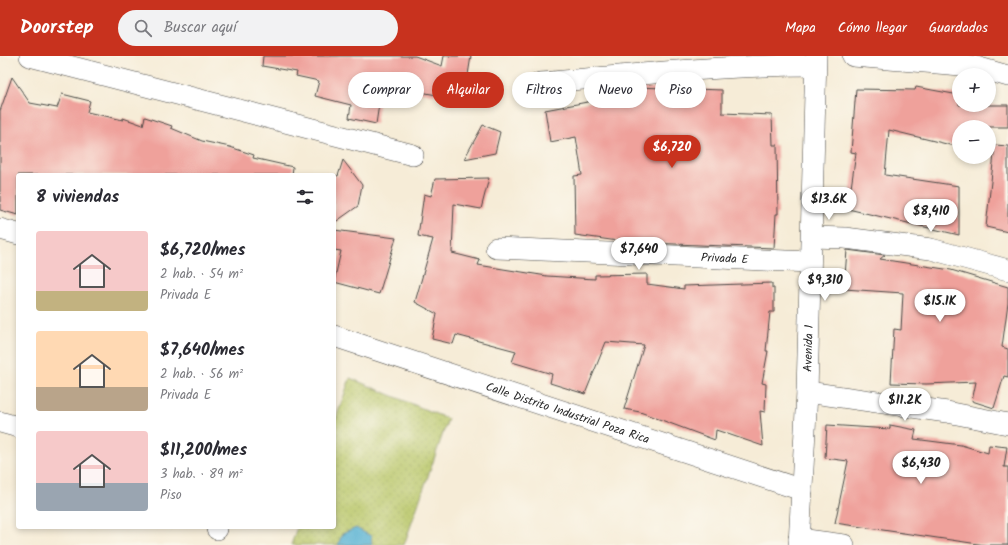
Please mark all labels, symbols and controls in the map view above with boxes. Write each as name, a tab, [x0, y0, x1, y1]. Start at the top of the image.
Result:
search box	[118, 10, 398, 46]
text: Doorstep	[20, 13, 94, 43]
text: Buscar aquí	[164, 16, 237, 40]
icon: search	[132, 17, 154, 39]
text: Mapa	[785, 17, 816, 39]
text: Cómo llegar	[838, 17, 907, 39]
text: Guardados	[929, 17, 988, 39]
map controls	[952, 68, 996, 164]
button: +	[952, 68, 996, 112]
chip: Comprar	[348, 72, 424, 108]
chip: Alquilar	[432, 72, 504, 108]
chip: Filtros	[512, 72, 576, 108]
chip: Nuevo	[584, 72, 647, 108]
chip: Piso	[655, 72, 706, 108]
button: −	[952, 120, 996, 164]
pin: $6,720	[639, 135, 705, 169]
text: $6,720	[653, 137, 691, 158]
text: 8 viviendas	[36, 184, 119, 211]
icon: filters	[294, 186, 316, 208]
pin: $13.6K	[796, 187, 862, 221]
text: $13.6K	[811, 189, 847, 210]
pin: $8,410	[898, 199, 964, 233]
text: $8,410	[913, 201, 949, 222]
text: $6,720/mes	[160, 237, 245, 264]
pin: $7,640	[606, 237, 672, 271]
text: $7,640	[620, 239, 658, 260]
icon: home	[68, 247, 116, 295]
street label: Privada E	[701, 248, 750, 269]
text: 2 hab. · 54 m²	[160, 264, 243, 285]
pin: $9,310	[792, 268, 858, 302]
text: $9,310	[807, 270, 843, 291]
text: Privada E	[160, 285, 211, 306]
pin: $15.1K	[907, 289, 973, 323]
text: $15.1K	[923, 291, 957, 312]
street label: Avenida 1	[798, 324, 818, 372]
text: $7,640/mes	[160, 337, 245, 364]
icon: home	[68, 347, 116, 395]
text: 2 hab. · 56 m²	[160, 364, 243, 385]
street label: Calle Distrito Industrial Poza Rica	[483, 377, 652, 449]
text: Privada E	[160, 385, 211, 406]
pin: $11.2K	[872, 388, 938, 422]
text: $11.2K	[888, 390, 922, 411]
text: $11,200/mes	[160, 437, 247, 464]
icon: home	[68, 447, 116, 495]
pin: $6,430	[888, 451, 954, 485]
text: $6,430	[901, 453, 941, 474]
text: 3 hab. · 89 m²	[160, 464, 243, 485]
text: Piso	[160, 485, 182, 506]

